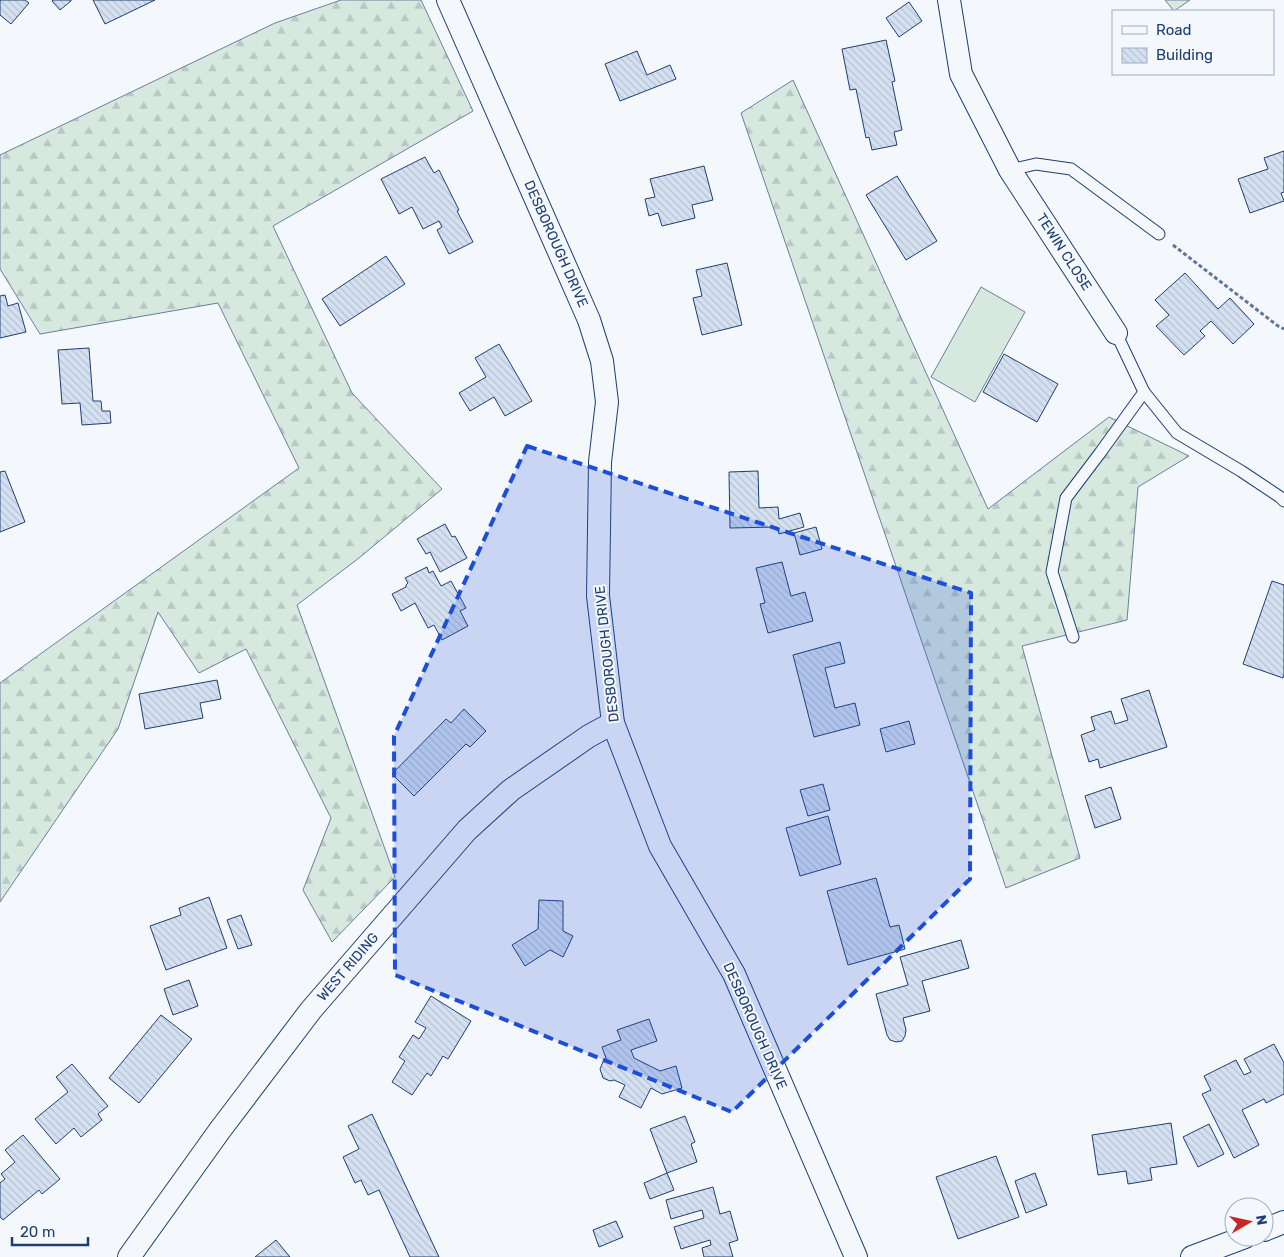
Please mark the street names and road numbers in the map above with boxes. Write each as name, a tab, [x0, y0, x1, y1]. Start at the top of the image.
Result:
street label: DESBOROUGH DRIVE	[520, 178, 592, 310]
street label: TEWIN CLOSE	[1033, 210, 1095, 294]
street label: DESBOROUGH DRIVE	[591, 585, 623, 723]
street label: WEST RIDING	[314, 929, 382, 1005]
street label: DESBOROUGH DRIVE	[719, 960, 791, 1092]

